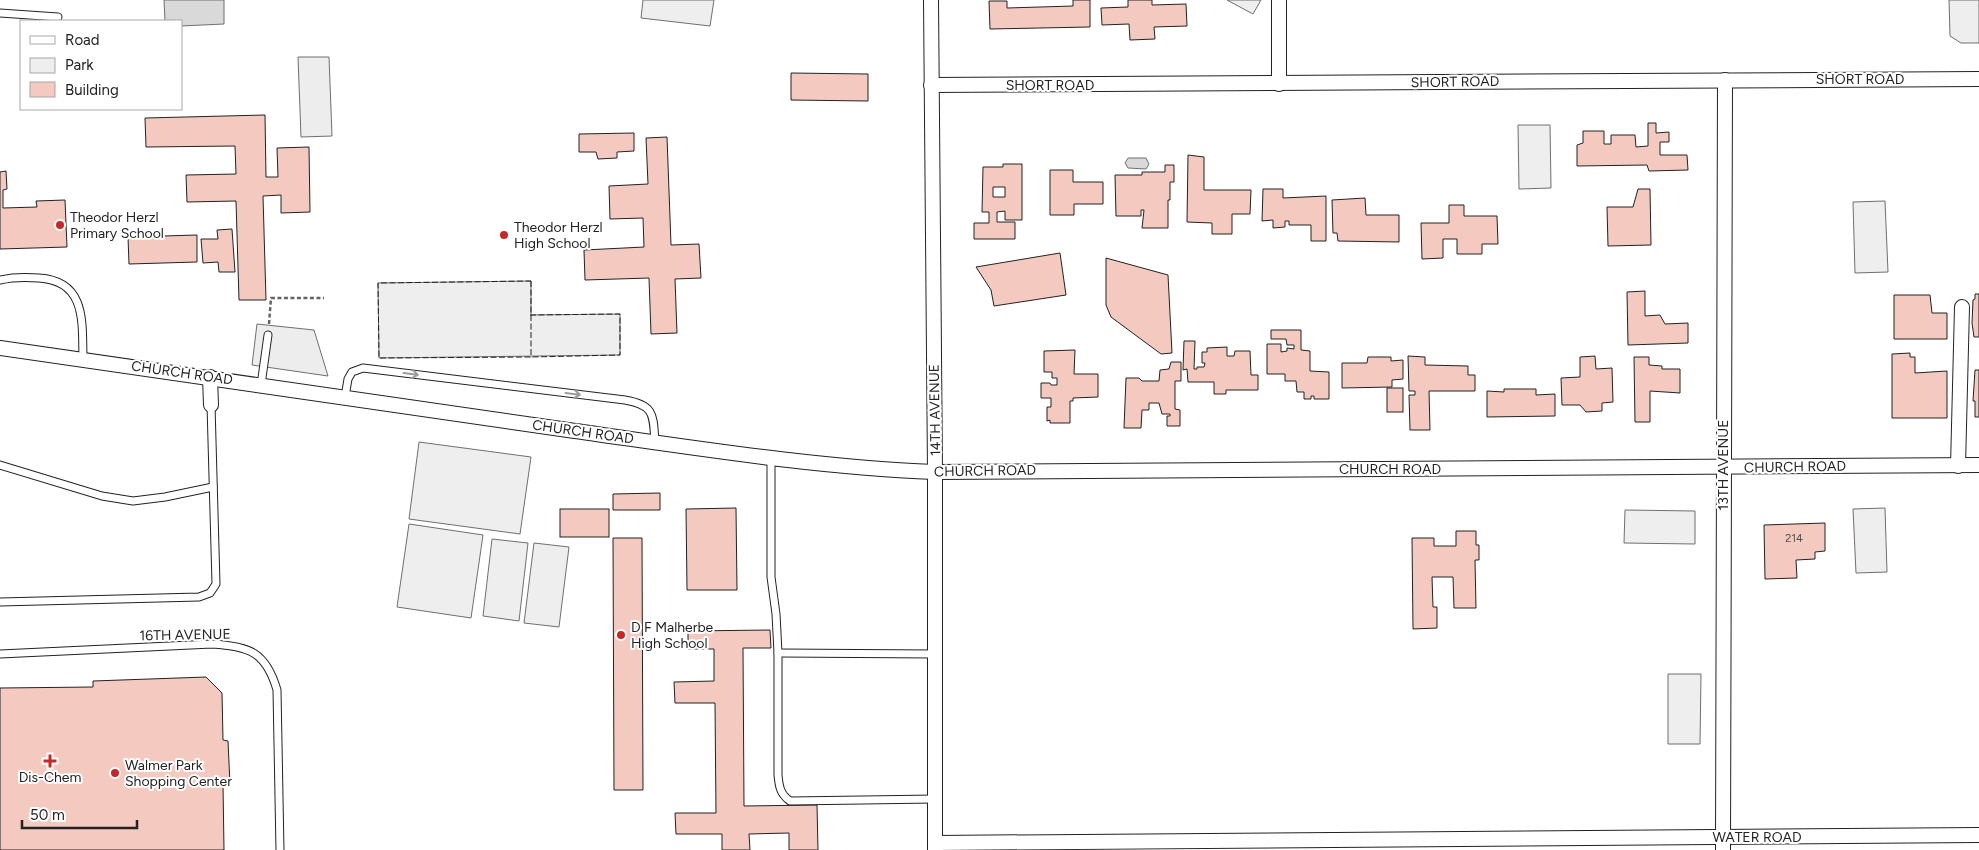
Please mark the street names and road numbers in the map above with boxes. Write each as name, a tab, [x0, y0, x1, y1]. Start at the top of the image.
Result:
street label: SHORT ROAD	[1816, 71, 1904, 88]
street label: SHORT ROAD	[1411, 73, 1499, 91]
street label: SHORT ROAD	[1006, 77, 1094, 94]
street label: CHURCH ROAD	[130, 357, 234, 389]
street label: 14TH AVENUE	[926, 364, 944, 456]
street label: CHURCH ROAD	[531, 416, 635, 448]
street label: 13TH AVENUE	[1715, 420, 1732, 510]
street label: CHURCH ROAD	[1744, 458, 1846, 476]
street label: CHURCH ROAD	[1339, 461, 1441, 478]
street label: CHURCH ROAD	[934, 462, 1036, 480]
street label: 16TH AVENUE	[139, 626, 231, 644]
street label: WATER ROAD	[1712, 829, 1802, 846]

